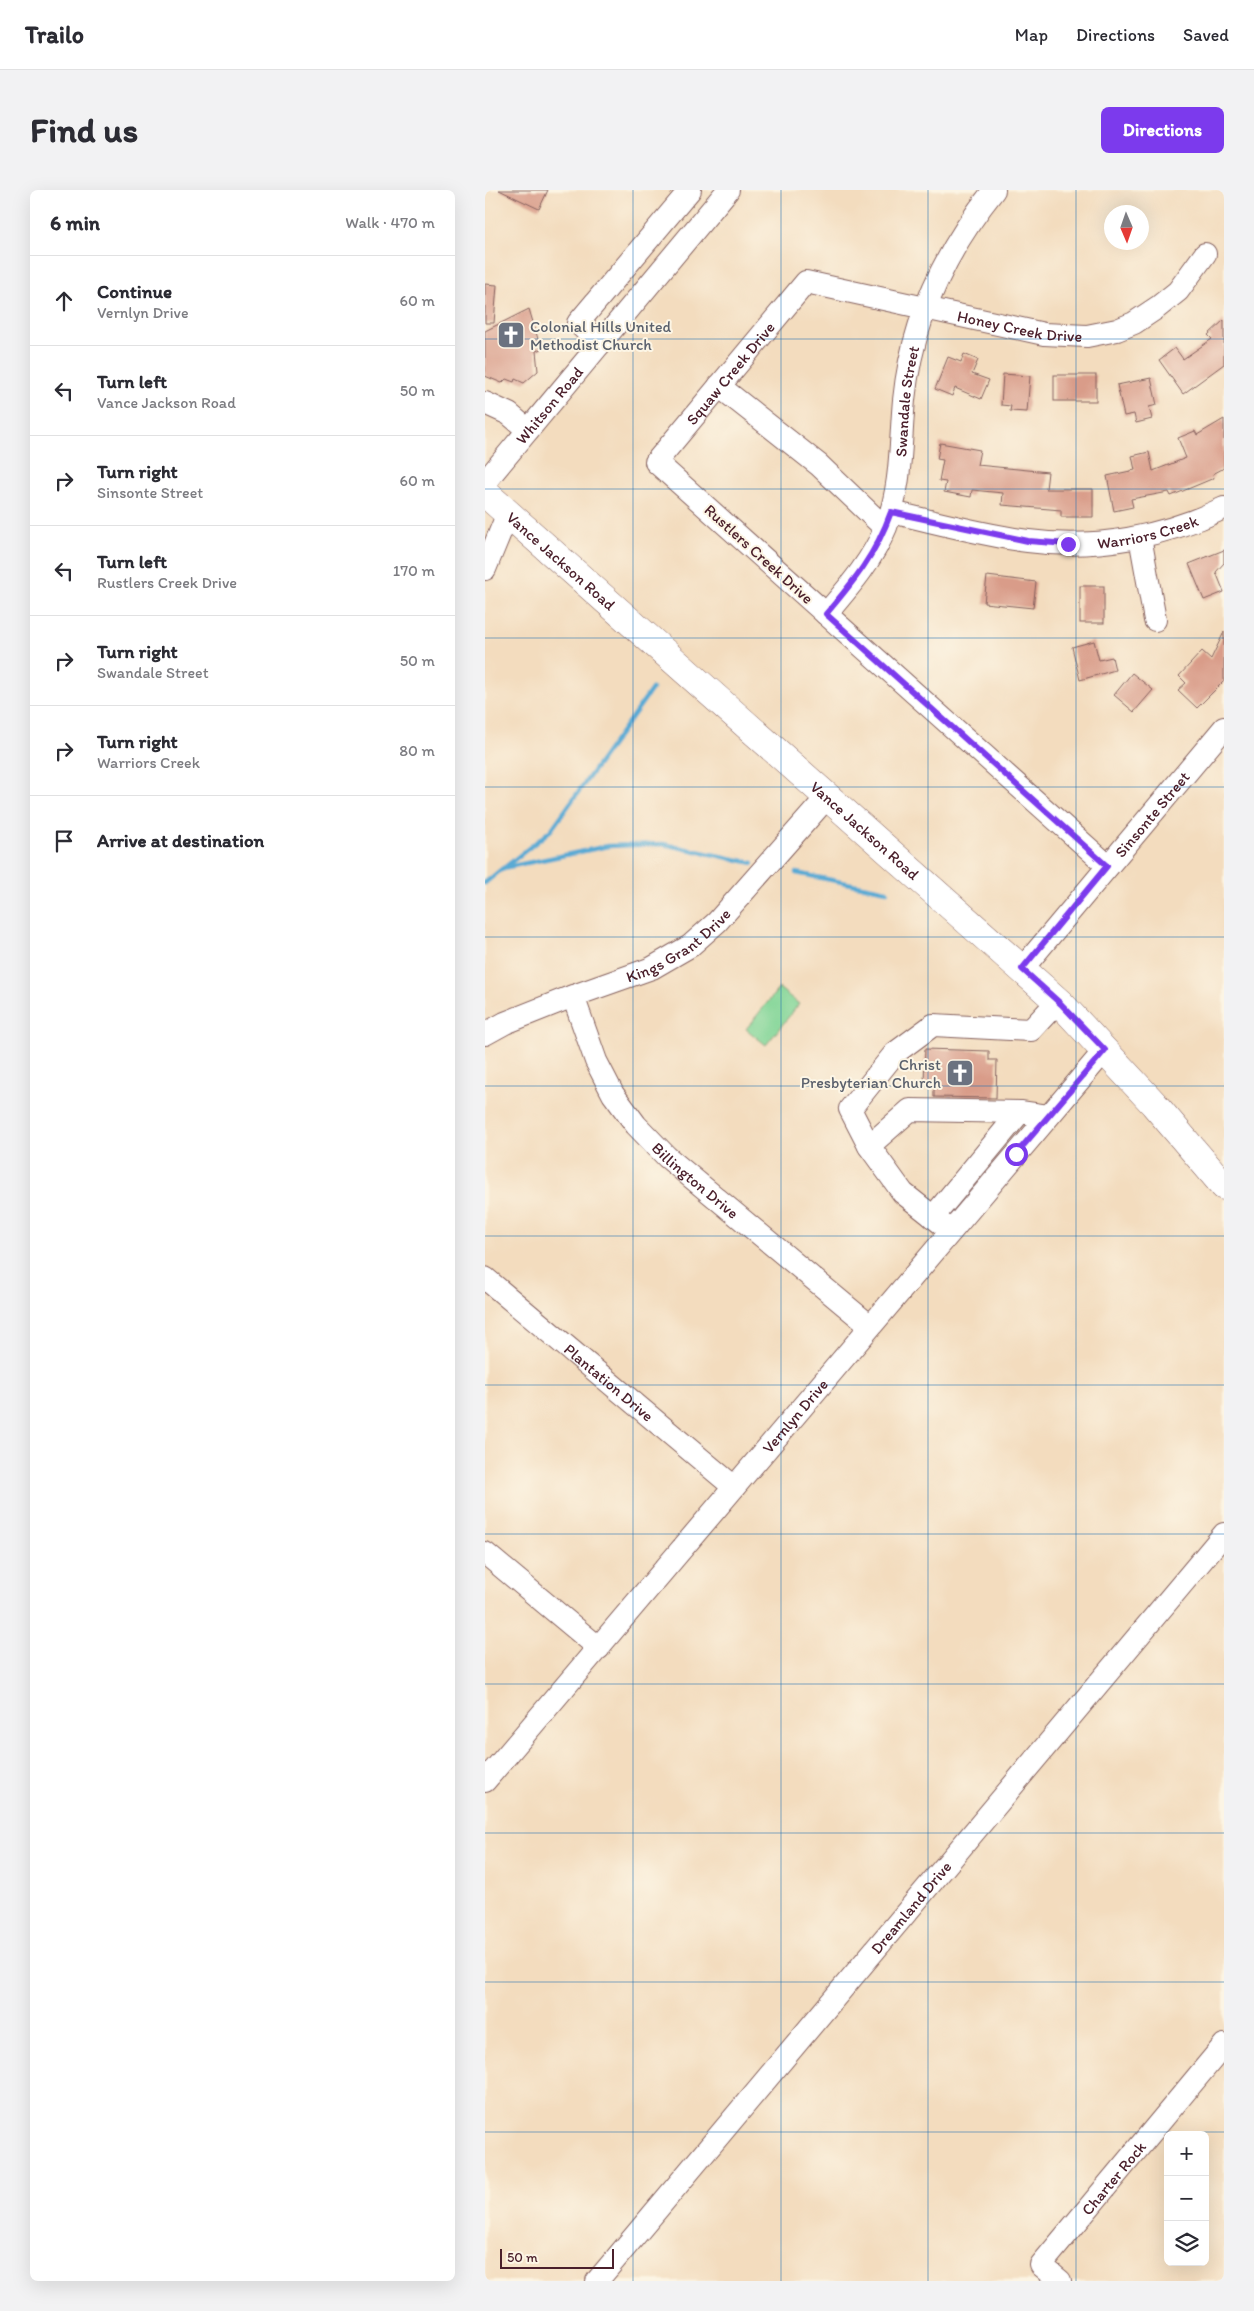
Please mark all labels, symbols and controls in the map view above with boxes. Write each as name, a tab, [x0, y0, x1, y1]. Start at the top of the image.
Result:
text: Trailo	[25, 20, 84, 49]
text: Map	[1015, 24, 1048, 46]
text: Directions	[1076, 24, 1155, 46]
text: Saved	[1183, 24, 1229, 46]
button: Directions	[1101, 107, 1224, 153]
text: Find us	[30, 109, 138, 151]
north arrow	[1104, 205, 1149, 250]
text: 6 min	[50, 210, 100, 235]
text: Walk · 470 m	[345, 213, 435, 232]
text: Continue	[97, 280, 172, 303]
icon: ahead	[50, 287, 78, 315]
text: 60 m	[400, 291, 435, 310]
text: Vernlyn Drive	[97, 303, 189, 322]
street label: Honey Creek Drive	[955, 306, 1083, 345]
place label: Colonial Hills United Methodist Church	[530, 317, 672, 354]
street label: Squaw Creek Drive	[682, 318, 779, 428]
church icon: Colonial Hills United Methodist Church	[496, 320, 526, 350]
street label: Swandale Street	[891, 344, 923, 457]
street label: Whitson Road	[511, 362, 587, 448]
text: Turn left	[97, 370, 167, 393]
icon: left	[50, 377, 78, 405]
text: 50 m	[400, 381, 435, 400]
text: Vance Jackson Road	[97, 393, 236, 412]
text: Turn right	[97, 460, 178, 483]
icon: right	[50, 467, 78, 495]
text: 60 m	[400, 471, 435, 490]
text: Sinsonte Street	[97, 483, 203, 502]
street label: Rustlers Creek Drive	[701, 500, 818, 608]
street label: Vance Jackson Road	[503, 507, 620, 614]
street label: Warriors Creek	[1096, 510, 1201, 552]
route end	[1057, 533, 1080, 556]
text: Turn left	[97, 550, 167, 573]
icon: left	[50, 557, 78, 585]
text: 170 m	[393, 561, 435, 580]
text: Rustlers Creek Drive	[97, 573, 237, 592]
text: Turn right	[97, 640, 178, 663]
icon: right	[50, 647, 78, 675]
text: 50 m	[400, 651, 435, 670]
text: Swandale Street	[97, 663, 209, 682]
text: Turn right	[97, 730, 178, 753]
icon: right	[50, 737, 78, 765]
text: 80 m	[399, 741, 435, 760]
text: Warriors Creek	[97, 753, 200, 772]
street label: Sinsonte Street	[1110, 767, 1193, 861]
street label: Vance Jackson Road	[807, 777, 923, 884]
icon: arrive	[50, 827, 78, 855]
text: Arrive at destination	[97, 829, 264, 852]
street label: Kings Grant Drive	[623, 904, 734, 986]
place label: Christ Presbyterian Church	[801, 1055, 941, 1092]
church icon: Christ Presbyterian Church	[945, 1058, 975, 1088]
street label: Billington Drive	[648, 1138, 743, 1222]
route start	[1005, 1143, 1028, 1166]
street label: Plantation Drive	[560, 1339, 658, 1425]
street label: Vernlyn Drive	[758, 1375, 832, 1457]
street label: Dreamland Drive	[866, 1857, 955, 1958]
map controls	[1164, 2131, 1209, 2266]
button: +	[1164, 2131, 1209, 2176]
street label: Charter Rock	[1077, 2137, 1150, 2219]
button: −	[1164, 2176, 1209, 2221]
button: layers	[1164, 2221, 1209, 2266]
scale bar	[500, 2246, 614, 2269]
text: 50 m	[507, 2249, 538, 2266]

